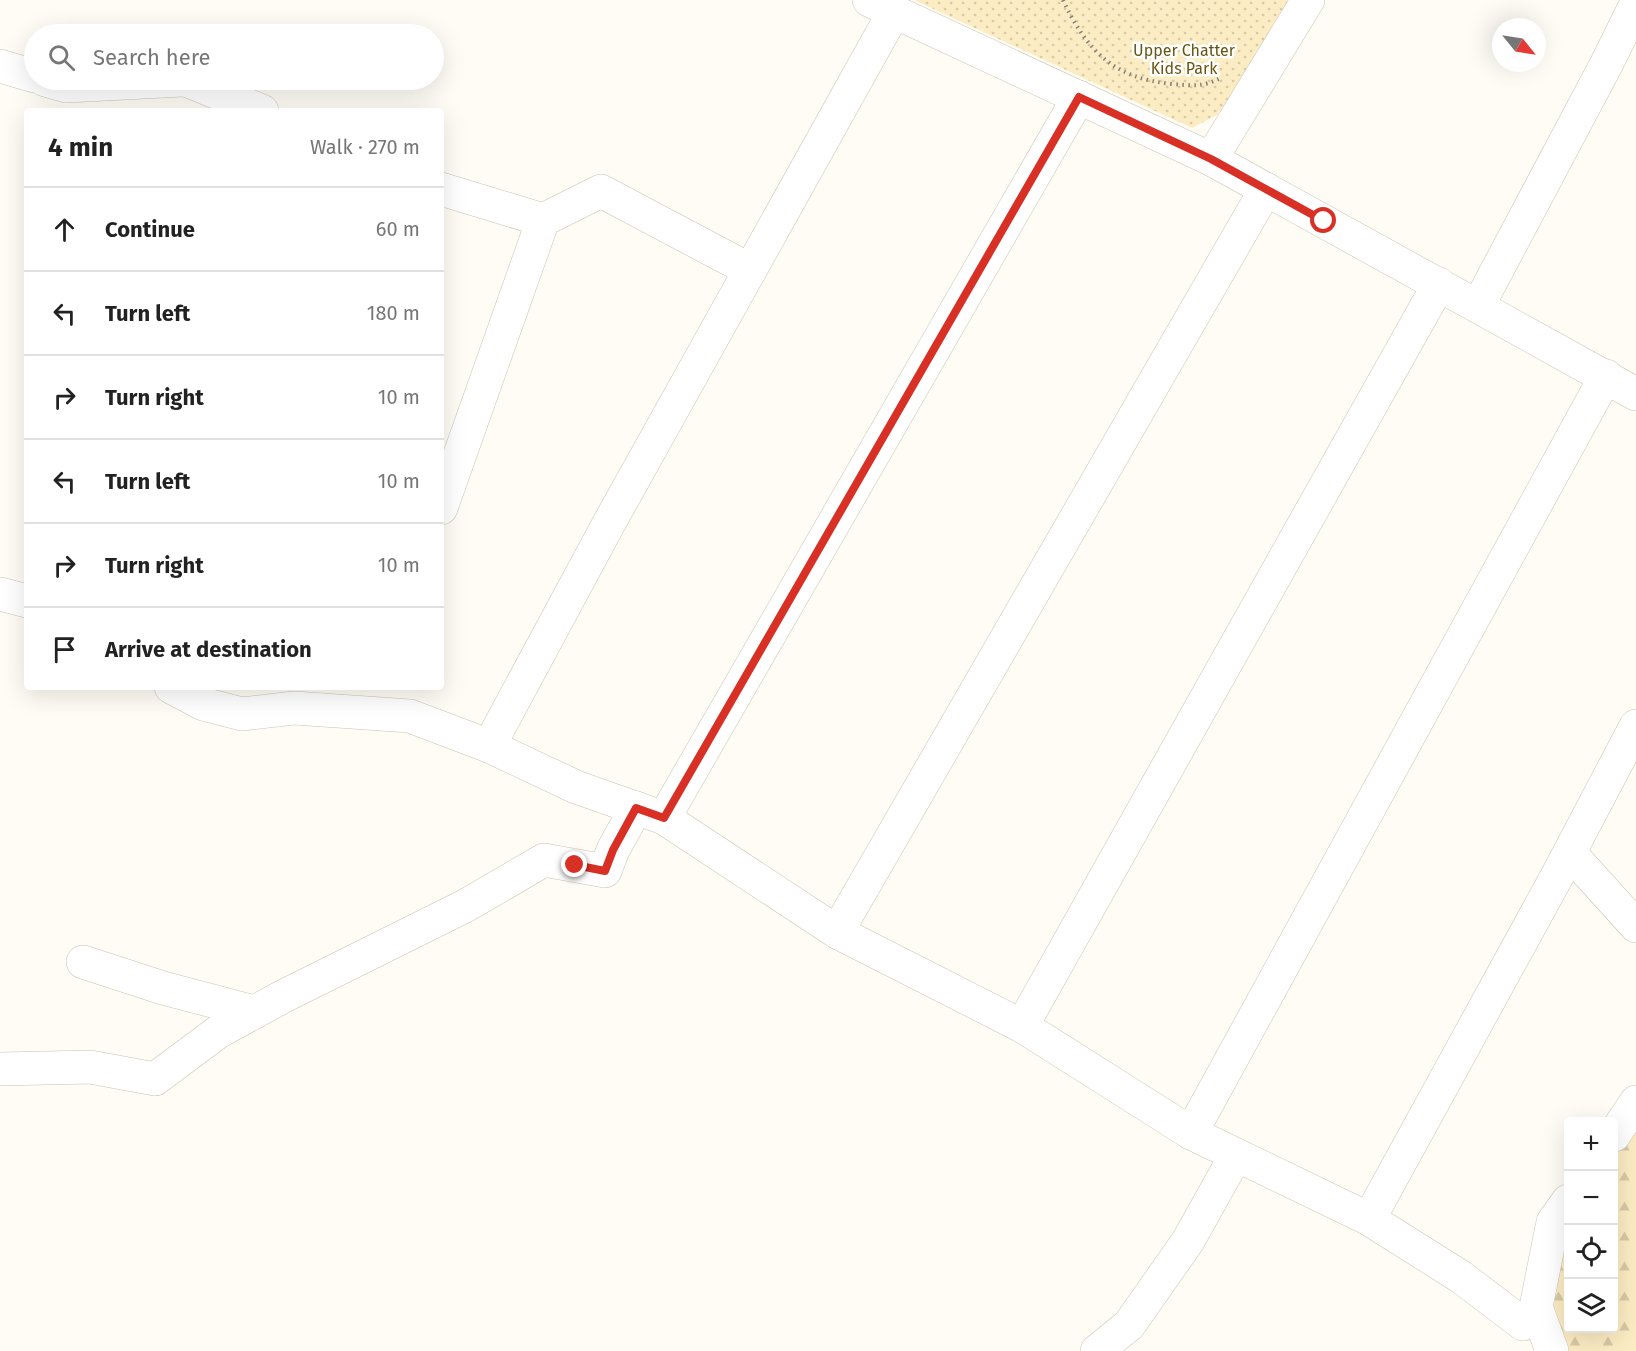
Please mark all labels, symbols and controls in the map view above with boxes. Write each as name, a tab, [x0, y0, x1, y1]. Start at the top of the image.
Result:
north arrow	[1492, 18, 1546, 72]
search box	[24, 24, 444, 90]
icon: search	[45, 41, 78, 74]
park label: Upper Chatter Kids Park	[1133, 41, 1236, 78]
text: Search here	[93, 44, 211, 71]
text: 4 min	[48, 132, 113, 163]
text: Walk · 270 m	[310, 135, 420, 159]
route start	[1310, 207, 1336, 233]
icon: ahead	[48, 213, 81, 246]
text: Continue	[105, 216, 195, 243]
text: 60 m	[376, 217, 420, 241]
icon: left	[48, 297, 81, 330]
text: Turn left	[105, 300, 190, 327]
text: 180 m	[367, 301, 420, 325]
icon: right	[48, 381, 81, 414]
text: Turn right	[105, 384, 204, 411]
text: 10 m	[378, 385, 420, 409]
icon: left	[48, 465, 81, 498]
text: Turn left	[105, 468, 190, 495]
text: 10 m	[378, 469, 420, 493]
icon: right	[48, 549, 81, 582]
text: Turn right	[105, 552, 204, 579]
text: 10 m	[378, 553, 420, 577]
icon: arrive	[48, 633, 81, 666]
text: Arrive at destination	[105, 636, 312, 663]
route end	[561, 851, 587, 877]
map controls	[1564, 1117, 1618, 1333]
button: +	[1564, 1117, 1618, 1171]
button: −	[1564, 1171, 1618, 1225]
button: locate	[1564, 1225, 1618, 1279]
button: layers	[1564, 1279, 1618, 1333]

